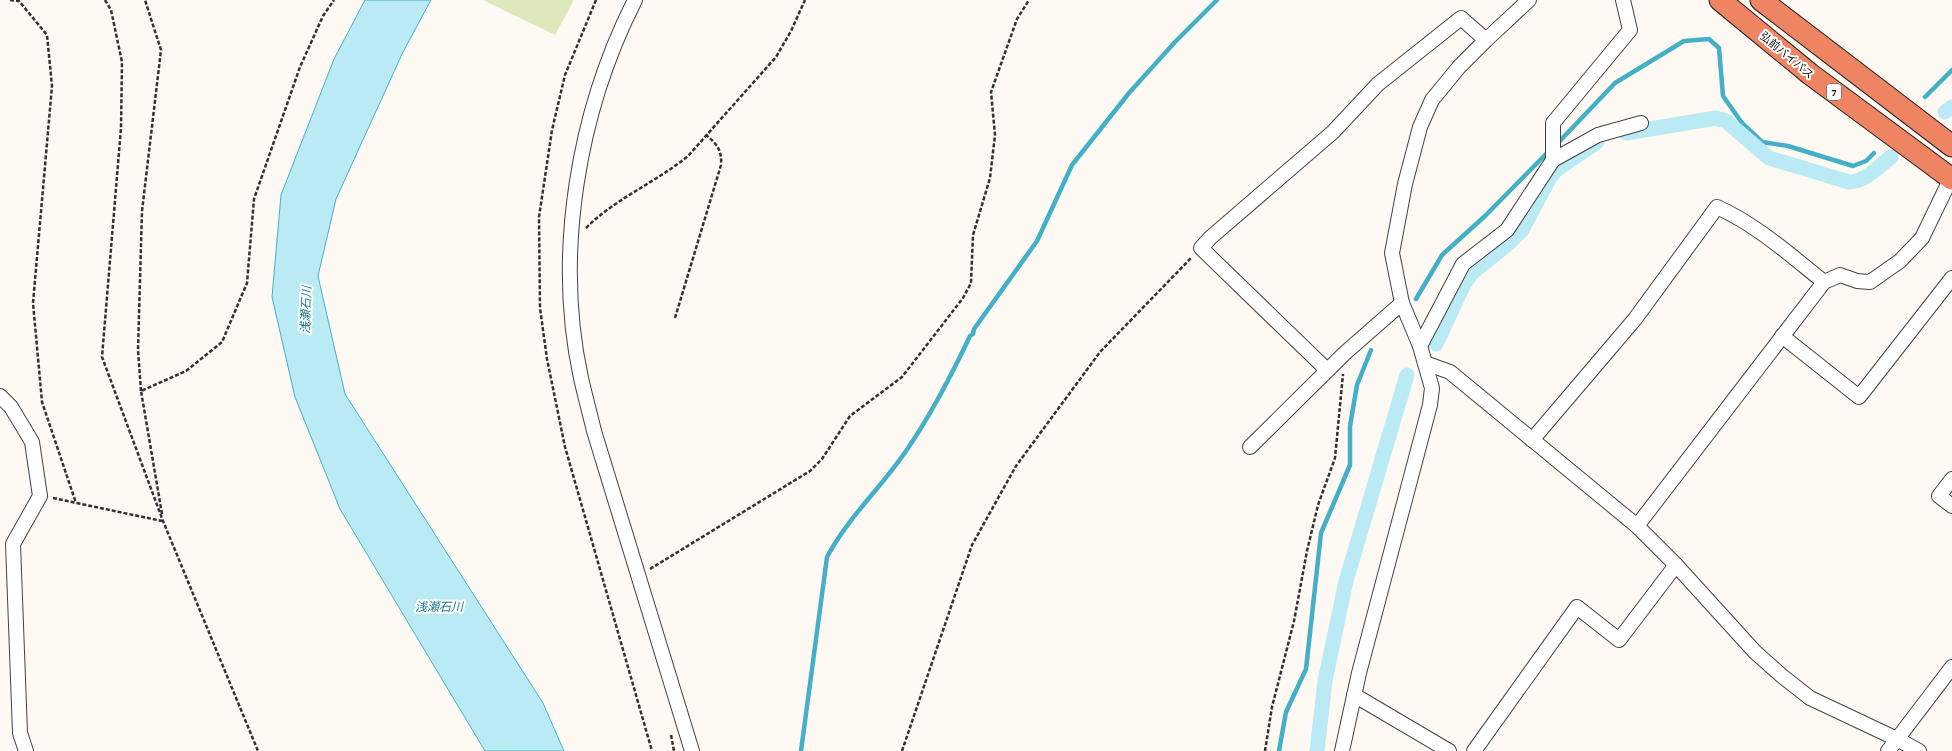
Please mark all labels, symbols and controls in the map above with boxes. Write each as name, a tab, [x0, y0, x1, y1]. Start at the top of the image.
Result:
street label: 弘前バイパス	[1757, 28, 1817, 82]
road number: 7	[1827, 84, 1841, 100]
water label: 浅瀬石川	[297, 284, 315, 334]
water label: 浅瀬石川	[415, 599, 465, 615]

